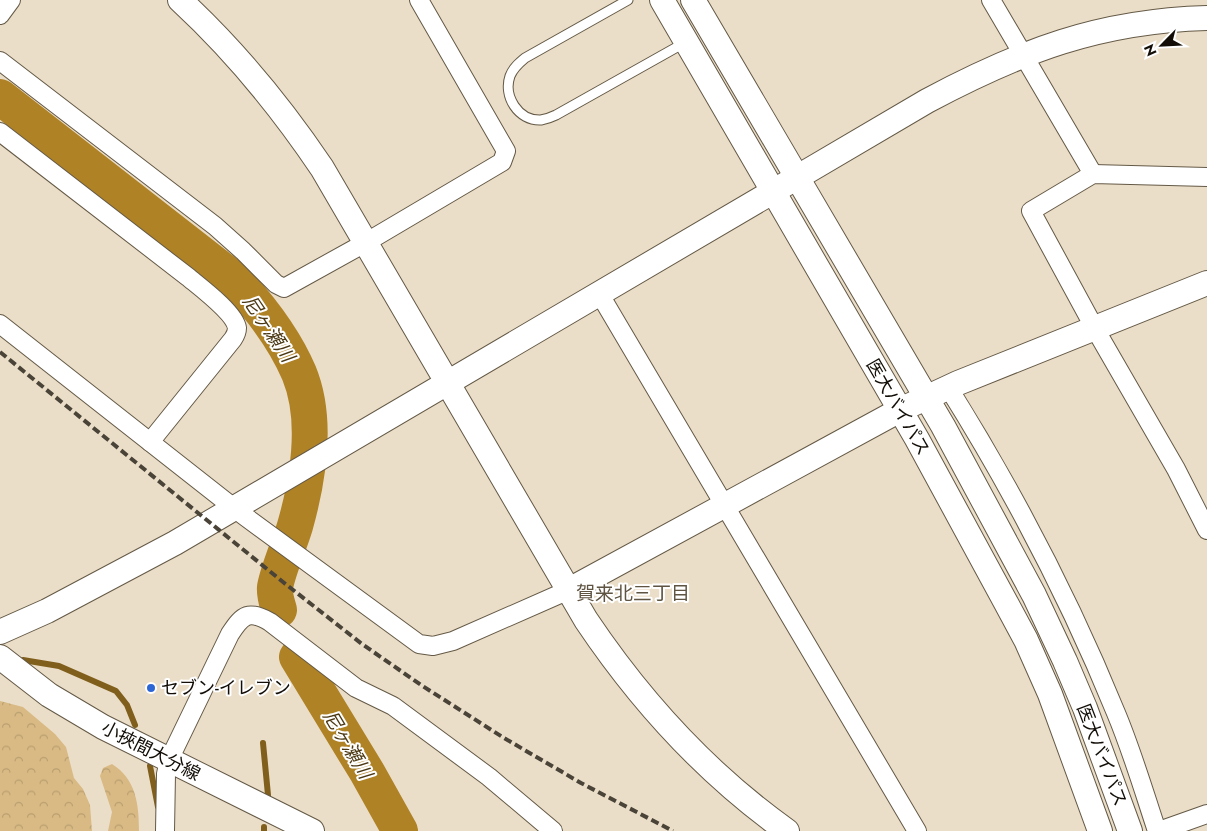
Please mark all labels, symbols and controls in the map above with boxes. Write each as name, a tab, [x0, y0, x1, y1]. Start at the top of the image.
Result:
north arrow	[1137, 20, 1187, 70]
text: N	[1139, 41, 1162, 59]
water label: 尼ヶ瀬川	[236, 289, 302, 369]
street label: 医大バイパス	[860, 354, 936, 460]
district label: 賀来北三丁目	[576, 580, 690, 607]
place label: セブン-イレブン	[161, 675, 291, 701]
marker: セブン-イレブン	[145, 682, 157, 694]
street label: 医大バイパス	[1071, 700, 1133, 810]
water label: 尼ヶ瀬川	[316, 705, 380, 785]
street label: 小挾間大分線	[97, 715, 205, 787]

